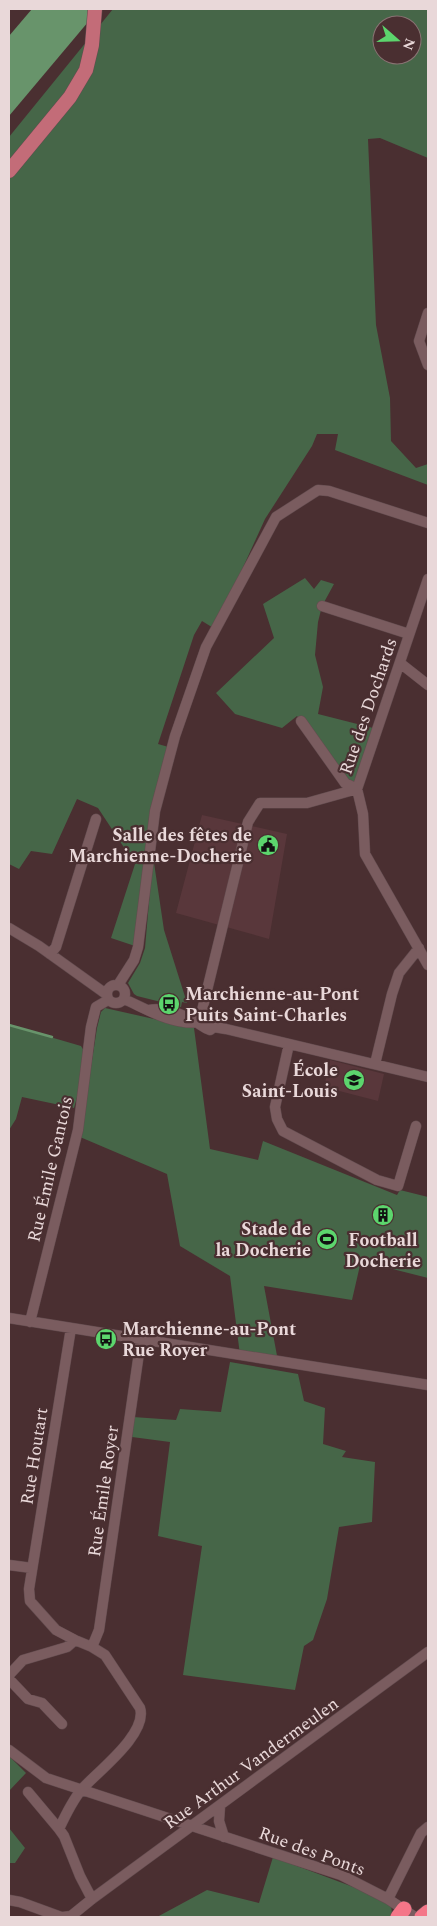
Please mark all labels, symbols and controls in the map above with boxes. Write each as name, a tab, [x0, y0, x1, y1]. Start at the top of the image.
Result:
north arrow	[372, 15, 422, 65]
text: N	[397, 35, 421, 53]
street label: Rue des Dochards	[332, 634, 404, 778]
place label: Salle des fêtes de Marchienne-Docherie	[68, 822, 252, 870]
public building icon: Salle des fêtes de Marchienne-Docherie	[256, 833, 280, 857]
place label: Marchienne-au-Pont Puits Saint-Charles	[185, 981, 359, 1029]
bus stop icon: Marchienne-au-Pont Puits Saint-Charles	[157, 992, 181, 1016]
place label: École Saint-Louis	[242, 1057, 338, 1105]
school or university icon: École Saint-Louis	[342, 1068, 366, 1092]
street label: Rue Émile Gantois	[21, 1093, 80, 1245]
building icon: Football Docherie	[371, 1203, 395, 1227]
place label: Stade de la Docherie	[215, 1216, 311, 1264]
sports icon: Stade de la Docherie	[315, 1227, 339, 1251]
place label: Football Docherie	[345, 1227, 421, 1275]
place label: Marchienne-au-Pont Rue Royer	[122, 1316, 296, 1364]
bus stop icon: Marchienne-au-Pont Rue Royer	[94, 1327, 118, 1351]
street label: Rue Houtart	[13, 1405, 56, 1507]
street label: Rue Émile Royer	[81, 1424, 126, 1559]
street label: Rue Arthur Vandermeulen	[158, 1691, 345, 1836]
street label: Rue des Ponts	[255, 1820, 369, 1883]

